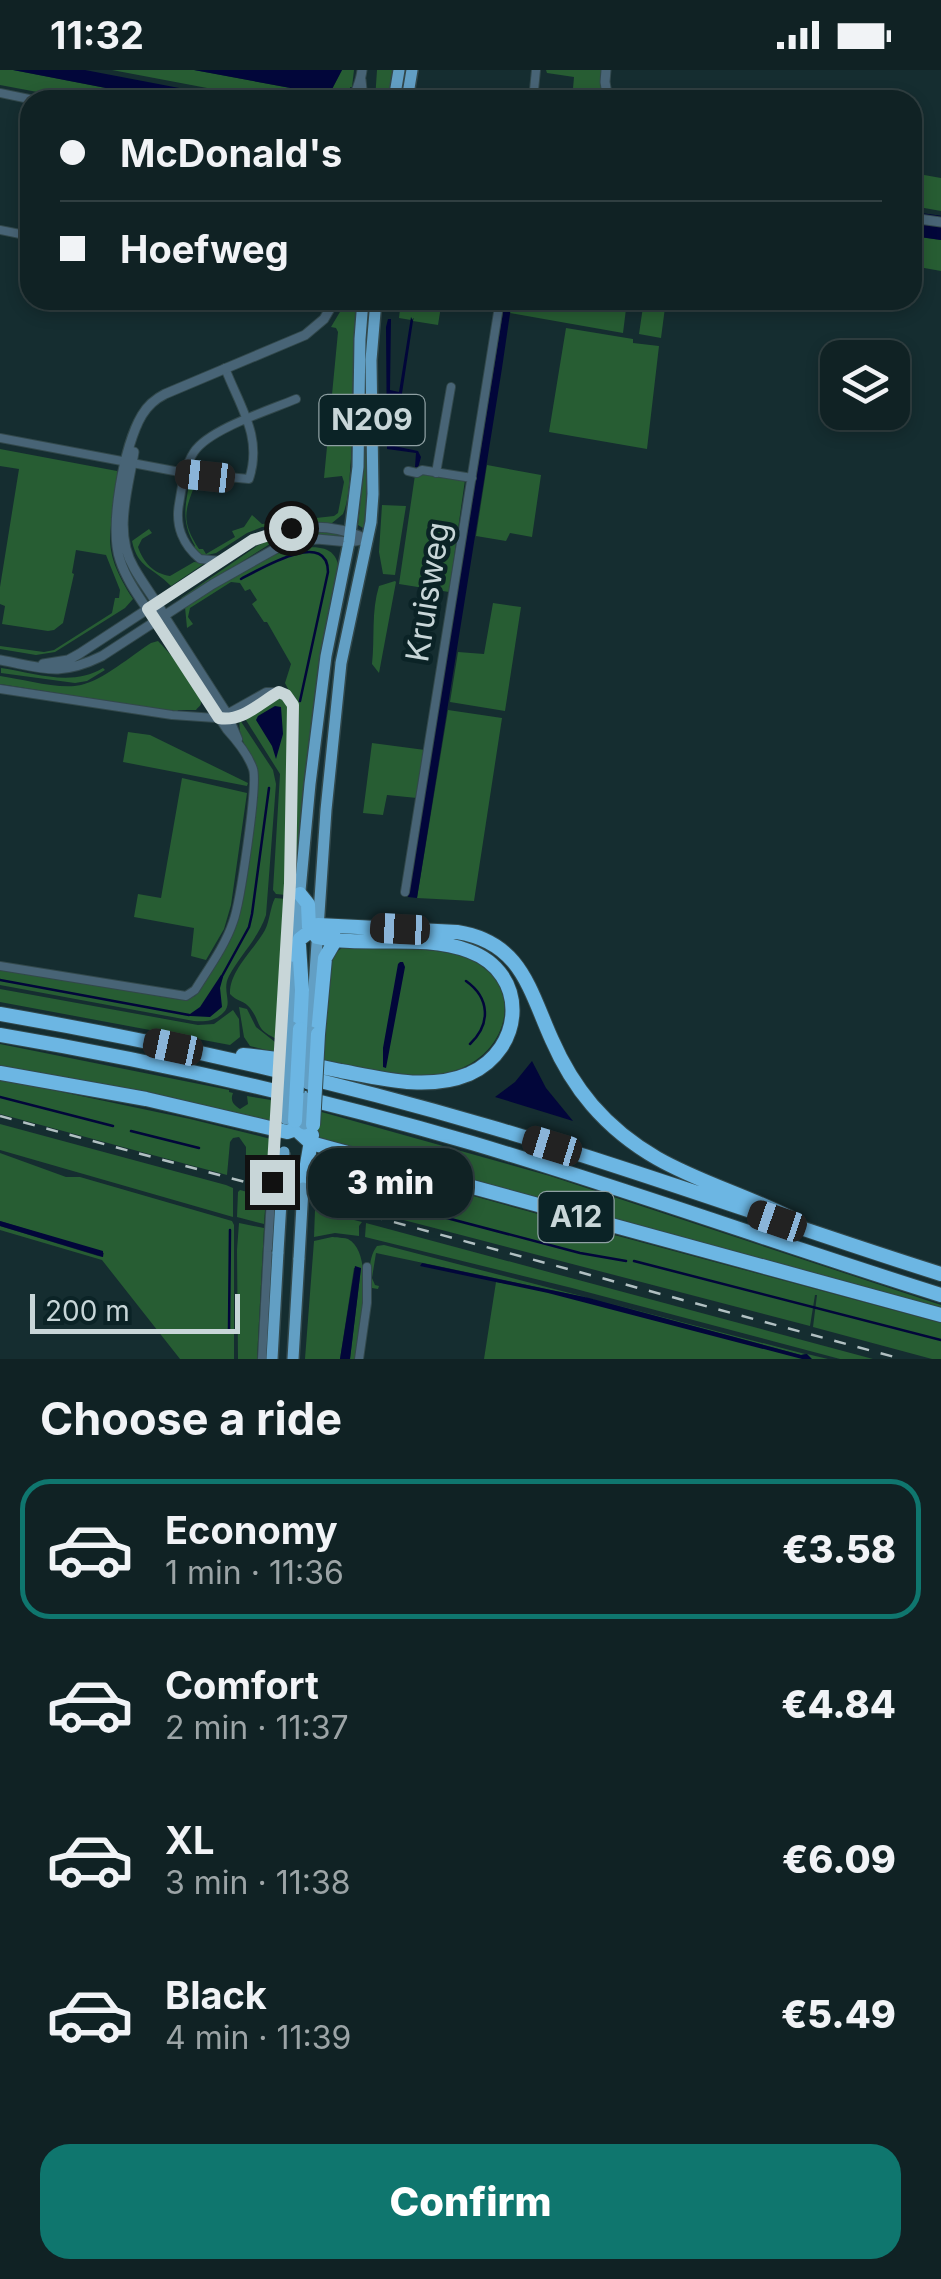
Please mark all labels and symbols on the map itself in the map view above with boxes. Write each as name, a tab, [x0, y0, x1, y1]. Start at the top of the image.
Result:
road number: N209	[320, 395, 424, 445]
car	[174, 458, 236, 494]
route start	[269, 506, 314, 551]
street label: Kruisweg	[397, 519, 458, 665]
car	[369, 912, 431, 946]
car	[141, 1026, 205, 1068]
car	[519, 1123, 585, 1169]
callout: 3 min	[307, 1147, 472, 1217]
route end	[250, 1160, 295, 1205]
road number: A12	[538, 1192, 614, 1242]
car	[744, 1197, 810, 1245]
scale bar	[30, 1289, 240, 1334]

